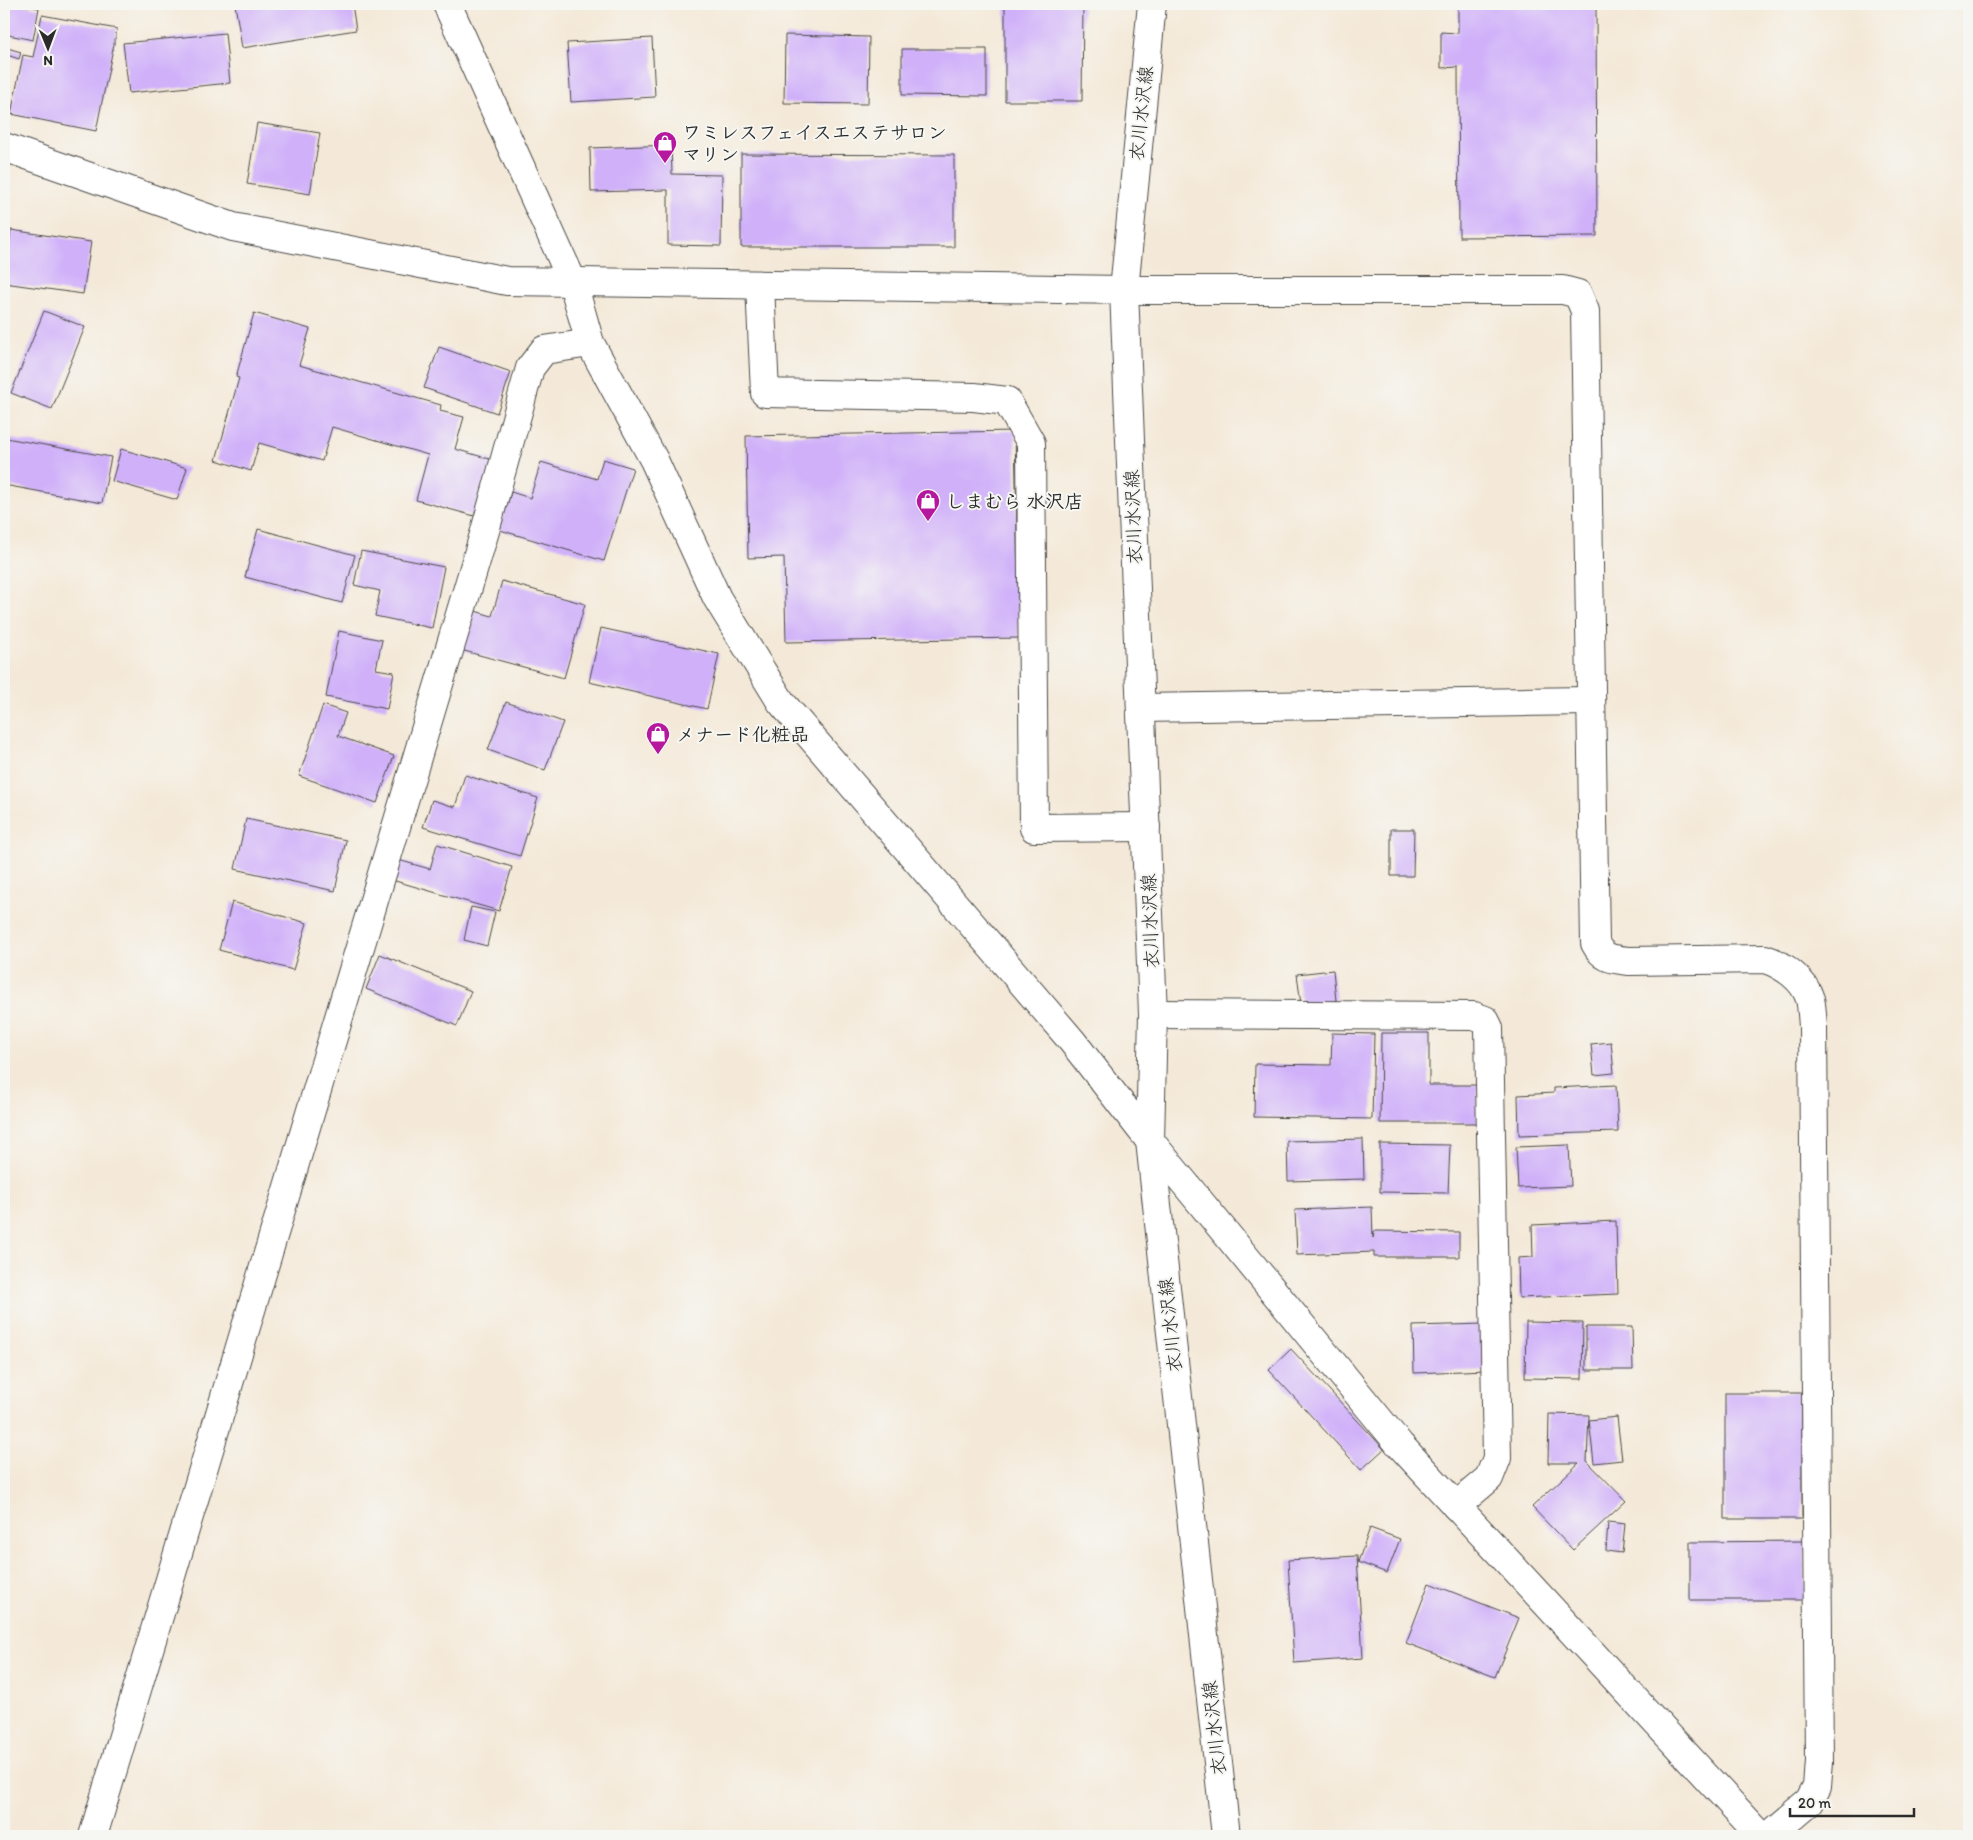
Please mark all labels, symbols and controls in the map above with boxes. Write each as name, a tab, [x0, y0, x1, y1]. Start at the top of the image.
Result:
north arrow	[22, 22, 72, 72]
text: N	[43, 52, 53, 69]
street label: 衣川水沢線	[1125, 65, 1157, 161]
place label: ワミレスフェイスエステサロン マリン	[682, 121, 947, 166]
shop icon: ワミレスフェイスエステサロン マリン	[652, 130, 678, 164]
street label: 衣川水沢線	[1120, 469, 1146, 565]
shop icon: しまむら 水沢店	[915, 488, 941, 522]
place label: しまむら 水沢店	[946, 490, 1083, 513]
shop icon: メナード化粧品	[645, 721, 671, 755]
place label: メナード化粧品	[676, 723, 809, 746]
street label: 衣川水沢線	[1137, 873, 1163, 969]
street label: 衣川水沢線	[1154, 1277, 1186, 1373]
street label: 衣川水沢線	[1198, 1680, 1230, 1776]
scale bar	[1790, 1785, 1914, 1817]
text: 20 m	[1798, 1794, 1832, 1812]

